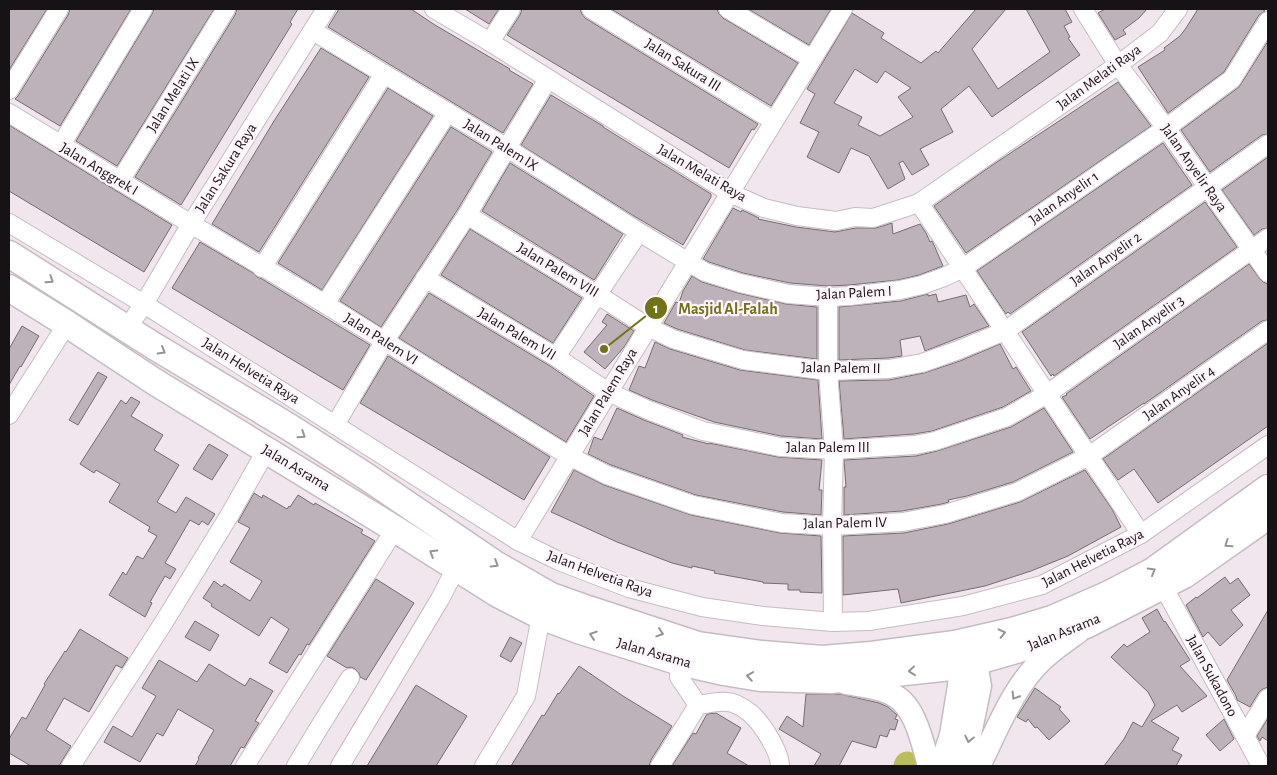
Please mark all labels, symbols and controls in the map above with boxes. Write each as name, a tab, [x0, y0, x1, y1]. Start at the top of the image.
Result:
street label: Jalan Sakura III	[642, 36, 724, 94]
street label: Jalan Melati Raya	[1054, 42, 1144, 112]
street label: Jalan Melati IX	[144, 55, 202, 135]
street label: Jalan Palem IX	[461, 116, 541, 174]
street label: Jalan Sakura Raya	[193, 121, 259, 215]
street label: Jalan Anyelir Raya	[1158, 121, 1230, 215]
street label: Jalan Anggrek I	[57, 140, 141, 198]
street label: Jalan Melati Raya	[655, 142, 749, 204]
street label: Jalan Anyelir 1	[1027, 169, 1101, 227]
street label: Jalan Anyelir 2	[1068, 229, 1144, 289]
street label: Jalan Palem VIII	[515, 240, 601, 300]
one-way arrow	[45, 273, 54, 283]
street label: Jalan Palem I	[816, 284, 892, 302]
callout: Masjid Al-Falah	[644, 292, 788, 323]
street label: Jalan Anyelir 3	[1111, 292, 1187, 352]
text: 1	[653, 301, 659, 316]
text: Masjid Al-Falah	[678, 301, 778, 318]
street label: Jalan Palem VII	[475, 305, 559, 363]
street label: Jalan Palem VI	[341, 310, 421, 368]
street label: Jalan Helvetia Raya	[200, 335, 302, 407]
one-way arrow	[157, 344, 166, 354]
street label: Jalan Palem Raya	[576, 346, 640, 438]
street label: Jalan Palem II	[801, 360, 881, 376]
street label: Jalan Anyelir 4	[1141, 363, 1217, 423]
one-way arrow	[296, 429, 305, 438]
street label: Jalan Palem III	[786, 440, 870, 455]
street label: Jalan Asrama	[259, 442, 333, 494]
street label: Jalan Palem IV	[803, 515, 887, 531]
street label: Jalan Helvetia Raya	[1040, 526, 1146, 590]
one-way arrow	[1224, 538, 1234, 547]
street label: Jalan Helvetia Raya	[545, 548, 655, 600]
one-way arrow	[430, 550, 439, 560]
one-way arrow	[490, 557, 499, 567]
one-way arrow	[1146, 567, 1155, 577]
street label: Jalan Asrama	[1026, 611, 1102, 653]
one-way arrow	[656, 627, 664, 637]
one-way arrow	[998, 628, 1007, 639]
one-way arrow	[589, 630, 598, 640]
street label: Jalan Sukadono	[1184, 633, 1240, 719]
street label: Jalan Asrama	[615, 635, 693, 671]
one-way arrow	[907, 665, 915, 676]
one-way arrow	[746, 672, 754, 682]
one-way arrow	[1012, 690, 1022, 699]
one-way arrow	[964, 734, 975, 743]

